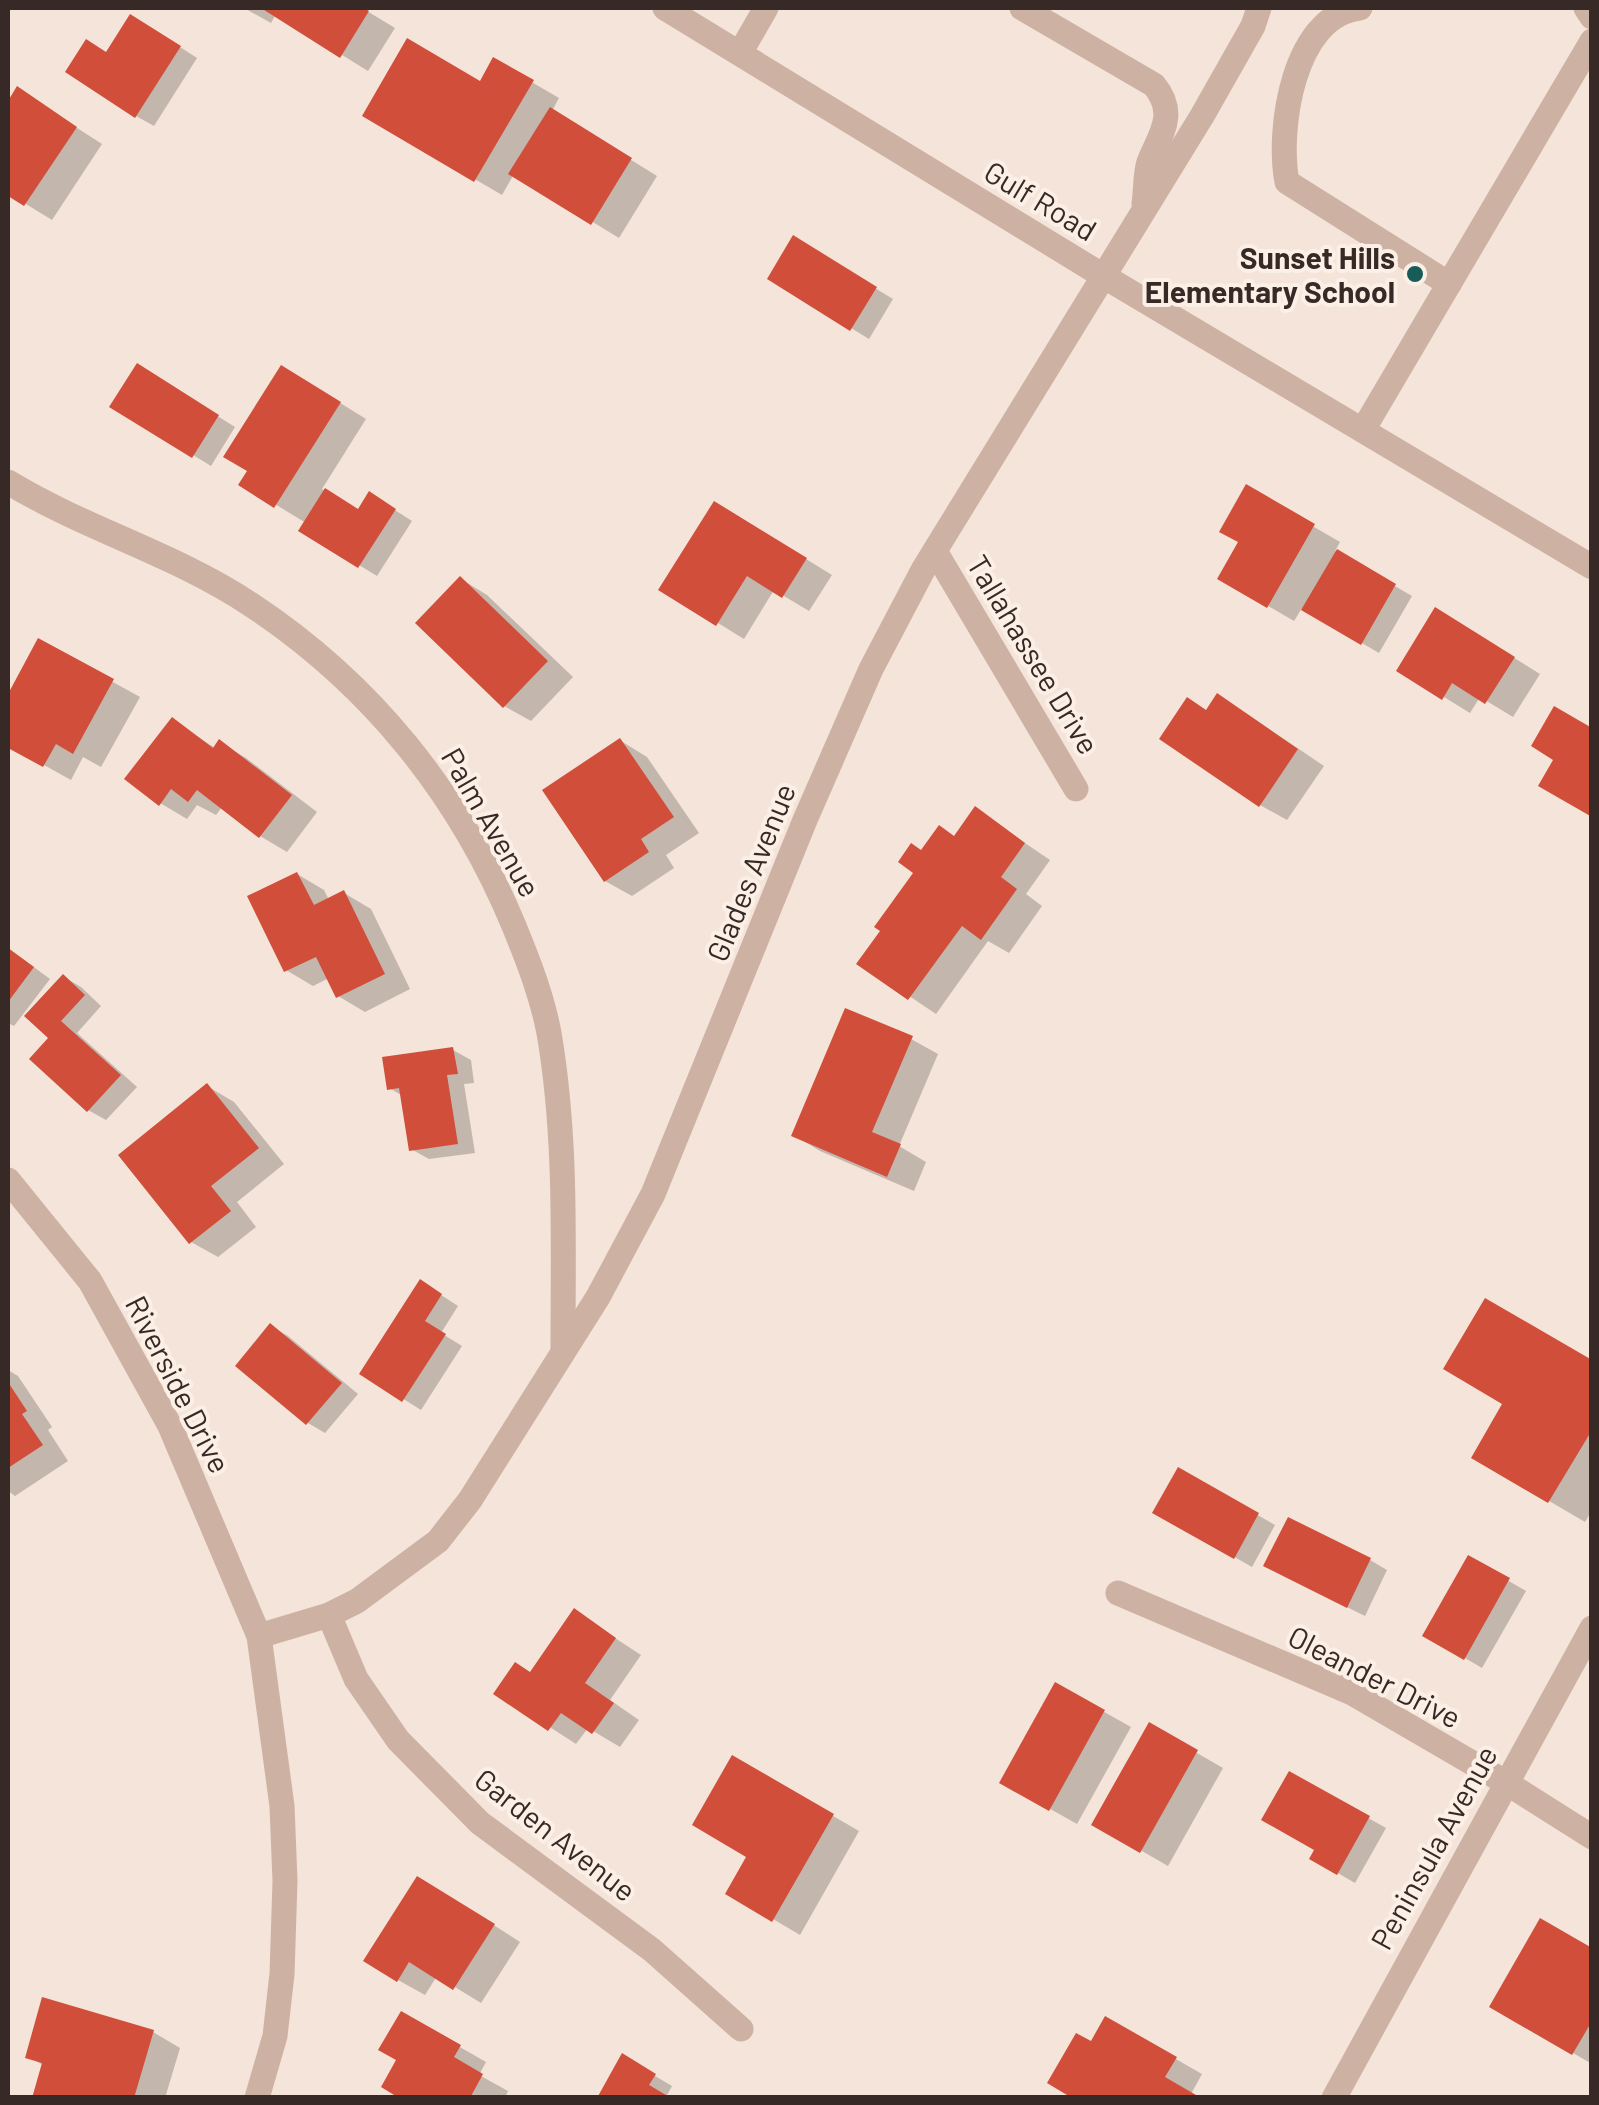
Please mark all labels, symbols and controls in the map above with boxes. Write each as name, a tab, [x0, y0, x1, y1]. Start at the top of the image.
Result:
street label: Gulf Road	[978, 153, 1104, 247]
place label: Sunset Hills Elementary School	[1145, 239, 1395, 309]
marker: Sunset Hills Elementary School	[1404, 263, 1426, 285]
street label: Tallahassee Drive	[960, 548, 1108, 760]
street label: Palm Avenue	[435, 741, 549, 903]
street label: Glades Avenue	[698, 778, 802, 966]
street label: Riverside Drive	[119, 1289, 239, 1479]
street label: Oleander Drive	[1283, 1617, 1467, 1735]
street label: Peninsula Avenue	[1362, 1739, 1504, 1955]
street label: Garden Avenue	[468, 1760, 644, 1908]

